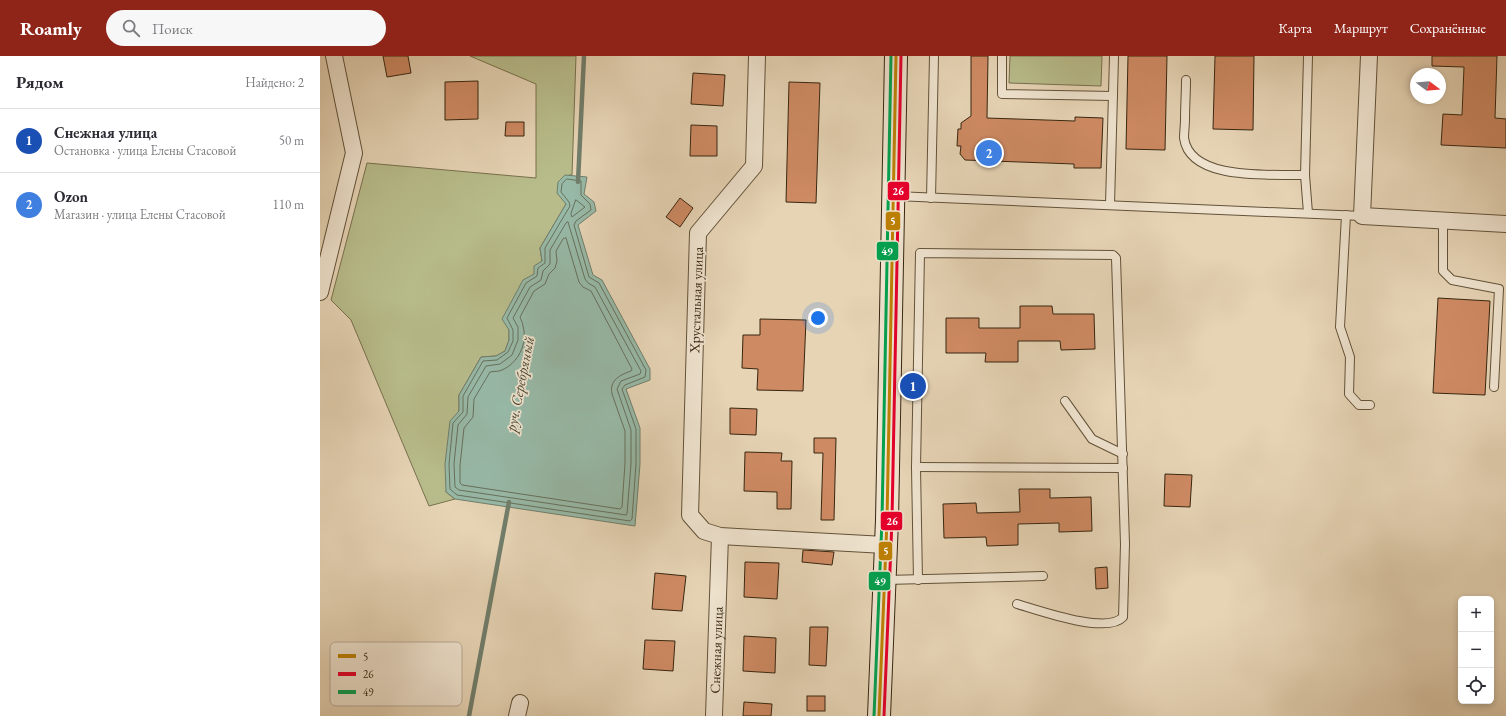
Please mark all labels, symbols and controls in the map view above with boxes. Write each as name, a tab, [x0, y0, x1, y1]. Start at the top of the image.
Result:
search box	[106, 10, 386, 46]
text: Roamly	[20, 16, 82, 41]
icon: search	[120, 17, 142, 39]
text: Поиск	[152, 19, 193, 38]
text: Карта	[1279, 19, 1312, 37]
text: Маршрут	[1334, 19, 1388, 37]
text: Сохранённые	[1410, 19, 1486, 37]
north arrow	[1410, 68, 1446, 104]
text: Рядом	[16, 71, 64, 93]
text: Найдено: 2	[245, 74, 304, 91]
text: Снежная улица	[54, 123, 157, 142]
text: 1	[26, 132, 32, 149]
text: 50 m	[279, 132, 304, 149]
pin: 2	[976, 138, 1002, 168]
text: Остановка · улица Елены Стасовой	[54, 142, 236, 159]
line badge: 26	[887, 181, 910, 201]
text: 26	[892, 184, 904, 198]
text: Ozon	[54, 187, 88, 206]
text: 2	[26, 196, 32, 213]
text: 110 m	[273, 196, 304, 213]
text: Магазин · улица Елены Стасовой	[54, 206, 226, 223]
line badge: 5	[885, 211, 901, 231]
text: 5	[890, 214, 896, 228]
line badge: 49	[876, 241, 899, 261]
text: 49	[881, 244, 893, 258]
street label: Хрустальная улица	[685, 246, 707, 354]
your location	[808, 308, 828, 328]
water label: руч. Серебряный	[501, 334, 538, 435]
pin: 1	[900, 371, 926, 401]
line badge: 26	[880, 511, 903, 531]
text: 26	[886, 514, 898, 528]
line badge: 5	[878, 541, 893, 561]
text: 5	[883, 544, 889, 558]
line badge: 49	[868, 571, 891, 591]
text: 49	[874, 574, 886, 588]
map controls	[1458, 596, 1494, 704]
button: +	[1458, 596, 1494, 632]
street label: Снежная улица	[706, 606, 727, 694]
button: −	[1458, 632, 1494, 668]
legend	[330, 642, 462, 706]
text: 5	[363, 649, 368, 663]
text: 26	[363, 667, 374, 681]
button: locate	[1458, 668, 1494, 704]
text: 49	[363, 685, 374, 699]

